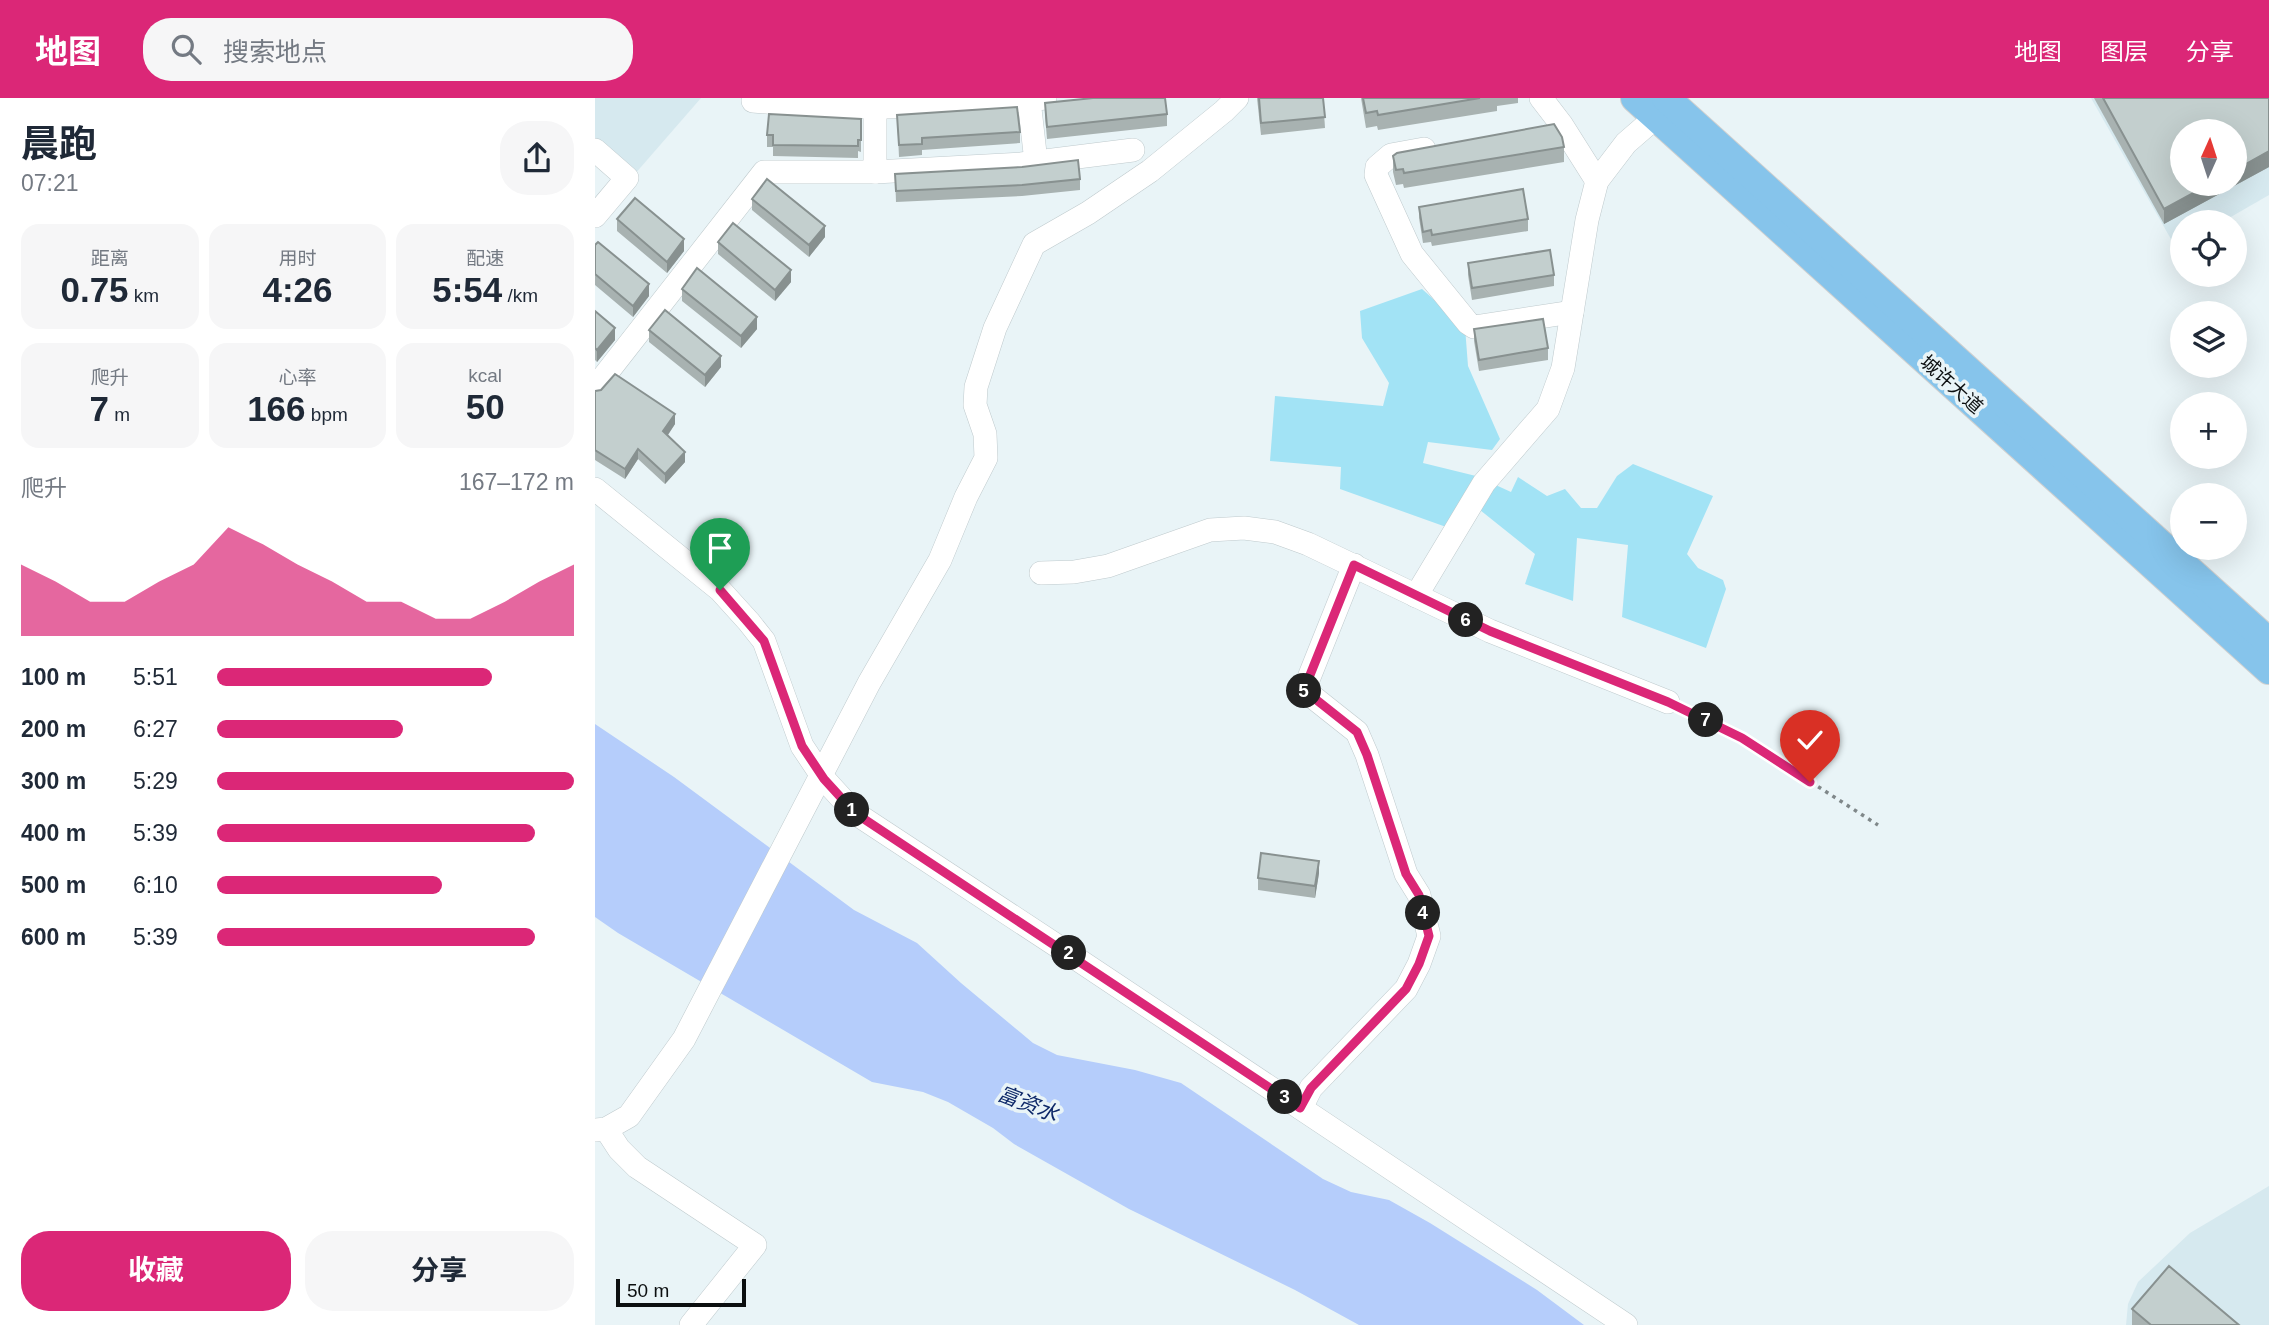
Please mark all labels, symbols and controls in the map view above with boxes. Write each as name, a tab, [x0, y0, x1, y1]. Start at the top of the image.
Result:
search box	[143, 18, 633, 81]
icon: search	[167, 30, 205, 68]
text: 地图	[35, 33, 101, 70]
text: 搜索地点	[223, 37, 327, 67]
text: 地图	[2014, 38, 2062, 65]
text: 图层	[2100, 38, 2148, 65]
text: 分享	[2186, 38, 2234, 65]
north arrow	[2170, 119, 2247, 196]
map controls	[2170, 119, 2247, 560]
button: share	[500, 121, 574, 195]
text: 晨跑	[21, 123, 97, 165]
text: 07:21	[21, 170, 79, 196]
button: locate	[2170, 210, 2247, 287]
text: 距离	[91, 248, 129, 269]
text: 用时	[278, 248, 317, 269]
text: 配速	[466, 248, 504, 269]
text: 0.75	[60, 270, 129, 309]
text: 4:26	[262, 270, 333, 309]
text: 5:54	[432, 270, 502, 309]
text: km	[129, 285, 159, 306]
text: /km	[502, 285, 538, 306]
button: layers	[2170, 301, 2247, 378]
street label: 城许大道	[1916, 351, 1987, 418]
text: kcal	[468, 365, 502, 386]
text: 爬升	[91, 367, 129, 388]
text: 心率	[278, 367, 317, 388]
text: 50	[466, 387, 505, 426]
text: 7	[90, 389, 109, 428]
text: 166	[247, 389, 306, 428]
button: +	[2170, 392, 2247, 469]
text: m	[109, 404, 130, 425]
text: bpm	[306, 404, 348, 425]
text: 167–172 m	[459, 469, 574, 495]
text: 爬升	[21, 475, 67, 501]
button: −	[2170, 483, 2247, 560]
pin	[690, 518, 750, 590]
icon: arrive	[701, 529, 739, 567]
pin: 6	[1449, 602, 1483, 638]
text: 6	[1460, 609, 1471, 630]
text: 100 m	[21, 664, 86, 690]
text: 5:51	[133, 664, 178, 690]
pin: 5	[1287, 674, 1321, 708]
text: 5	[1298, 680, 1309, 701]
pin: 7	[1689, 702, 1723, 738]
text: 7	[1700, 709, 1711, 730]
pin	[1780, 710, 1840, 782]
text: 200 m	[21, 716, 86, 742]
text: 6:27	[133, 716, 178, 742]
icon: check	[1791, 721, 1829, 759]
text: 300 m	[21, 768, 86, 794]
text: 5:29	[133, 768, 178, 794]
pin: 1	[835, 792, 869, 828]
text: 1	[846, 799, 857, 820]
text: 400 m	[21, 820, 86, 846]
text: 5:39	[133, 820, 178, 846]
text: 500 m	[21, 872, 86, 898]
text: 6:10	[133, 872, 178, 898]
pin: 4	[1405, 896, 1441, 930]
text: 4	[1417, 902, 1428, 923]
text: 600 m	[21, 924, 86, 950]
text: 5:39	[133, 924, 178, 950]
pin: 2	[1051, 936, 1086, 970]
text: 2	[1063, 942, 1074, 963]
pin: 3	[1267, 1080, 1303, 1114]
water label: 富资水	[995, 1082, 1063, 1126]
text: 3	[1279, 1086, 1290, 1107]
button: 收藏	[21, 1231, 291, 1311]
button: 分享	[305, 1231, 574, 1311]
scale bar	[616, 1276, 745, 1308]
text: 50 m	[627, 1280, 669, 1301]

